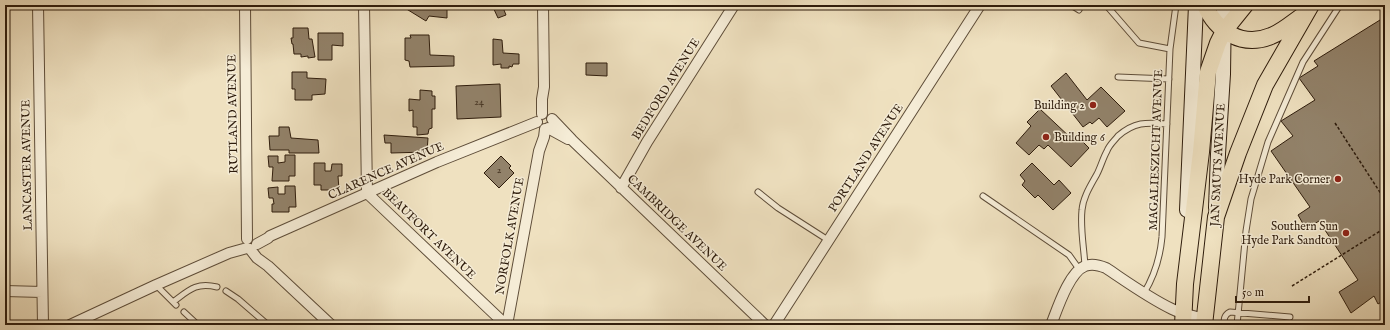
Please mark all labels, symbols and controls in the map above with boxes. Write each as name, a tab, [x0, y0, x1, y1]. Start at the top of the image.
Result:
street label: BEDFORD AVENUE	[629, 35, 703, 143]
street label: RUTLAND AVENUE	[224, 54, 242, 174]
street label: MAGALIESZICHT AVENUE	[1146, 69, 1166, 231]
house number: 24	[474, 96, 484, 109]
place label: Building 2	[1034, 98, 1085, 113]
street label: LANCASTER AVENUE	[18, 99, 36, 231]
marker: Building 2	[1088, 100, 1098, 110]
street label: PORTLAND AVENUE	[825, 101, 907, 215]
street label: JAN SMUTS AVENUE	[1207, 103, 1230, 229]
place label: Building 6	[1054, 130, 1106, 145]
marker: Building 6	[1041, 132, 1051, 142]
street label: CLARENCE AVENUE	[326, 139, 446, 203]
house number: 2	[497, 164, 502, 177]
street label: CAMBRIDGE AVENUE	[624, 172, 730, 274]
place label: Hyde Park Corner	[1239, 172, 1331, 187]
marker: Hyde Park Corner	[1333, 174, 1343, 184]
street label: NORFOLK AVENUE	[492, 176, 528, 296]
street label: BEAUFORT AVENUE	[379, 185, 479, 283]
place label: Southern Sun Hyde Park Sandton	[1241, 219, 1339, 248]
marker: Southern Sun Hyde Park Sandton	[1341, 228, 1351, 238]
scale bar	[1236, 278, 1309, 304]
text: 50 m	[1242, 285, 1264, 300]

